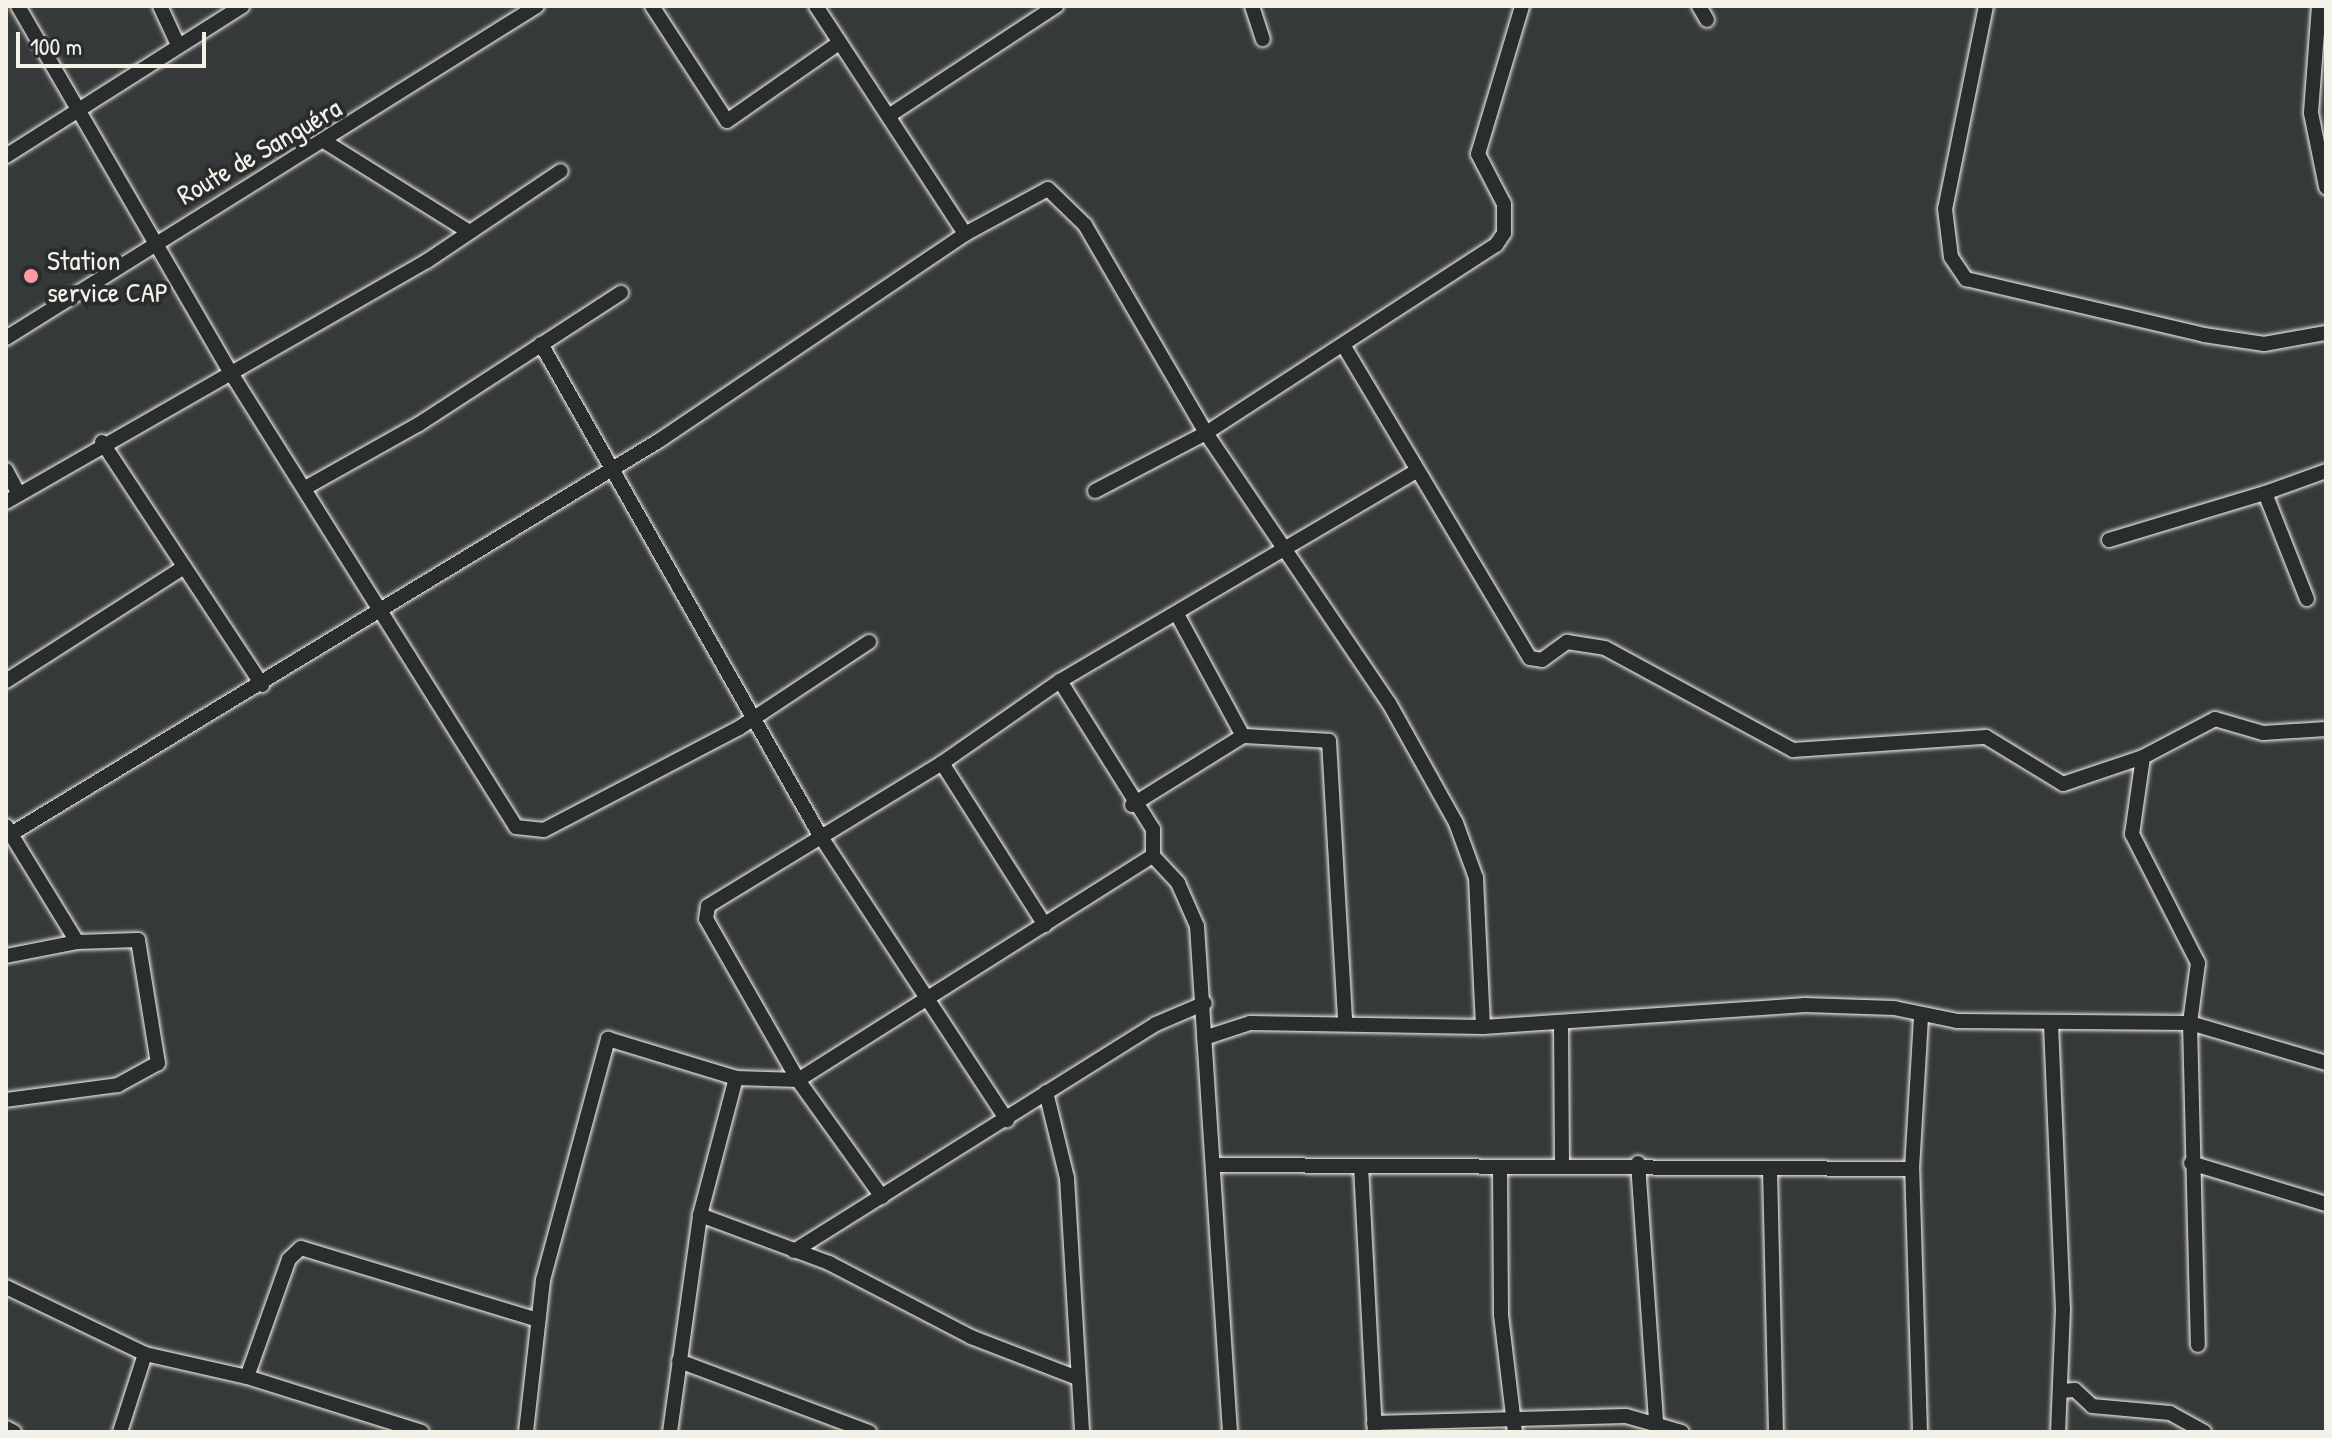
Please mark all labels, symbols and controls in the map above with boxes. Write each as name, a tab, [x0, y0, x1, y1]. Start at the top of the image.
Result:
scale bar	[20, 16, 210, 66]
text: 100 m	[30, 30, 82, 62]
street label: Route de Sanguéra	[171, 90, 347, 212]
place label: Station service CAP	[47, 243, 168, 309]
marker: Station service CAP	[22, 267, 40, 285]

